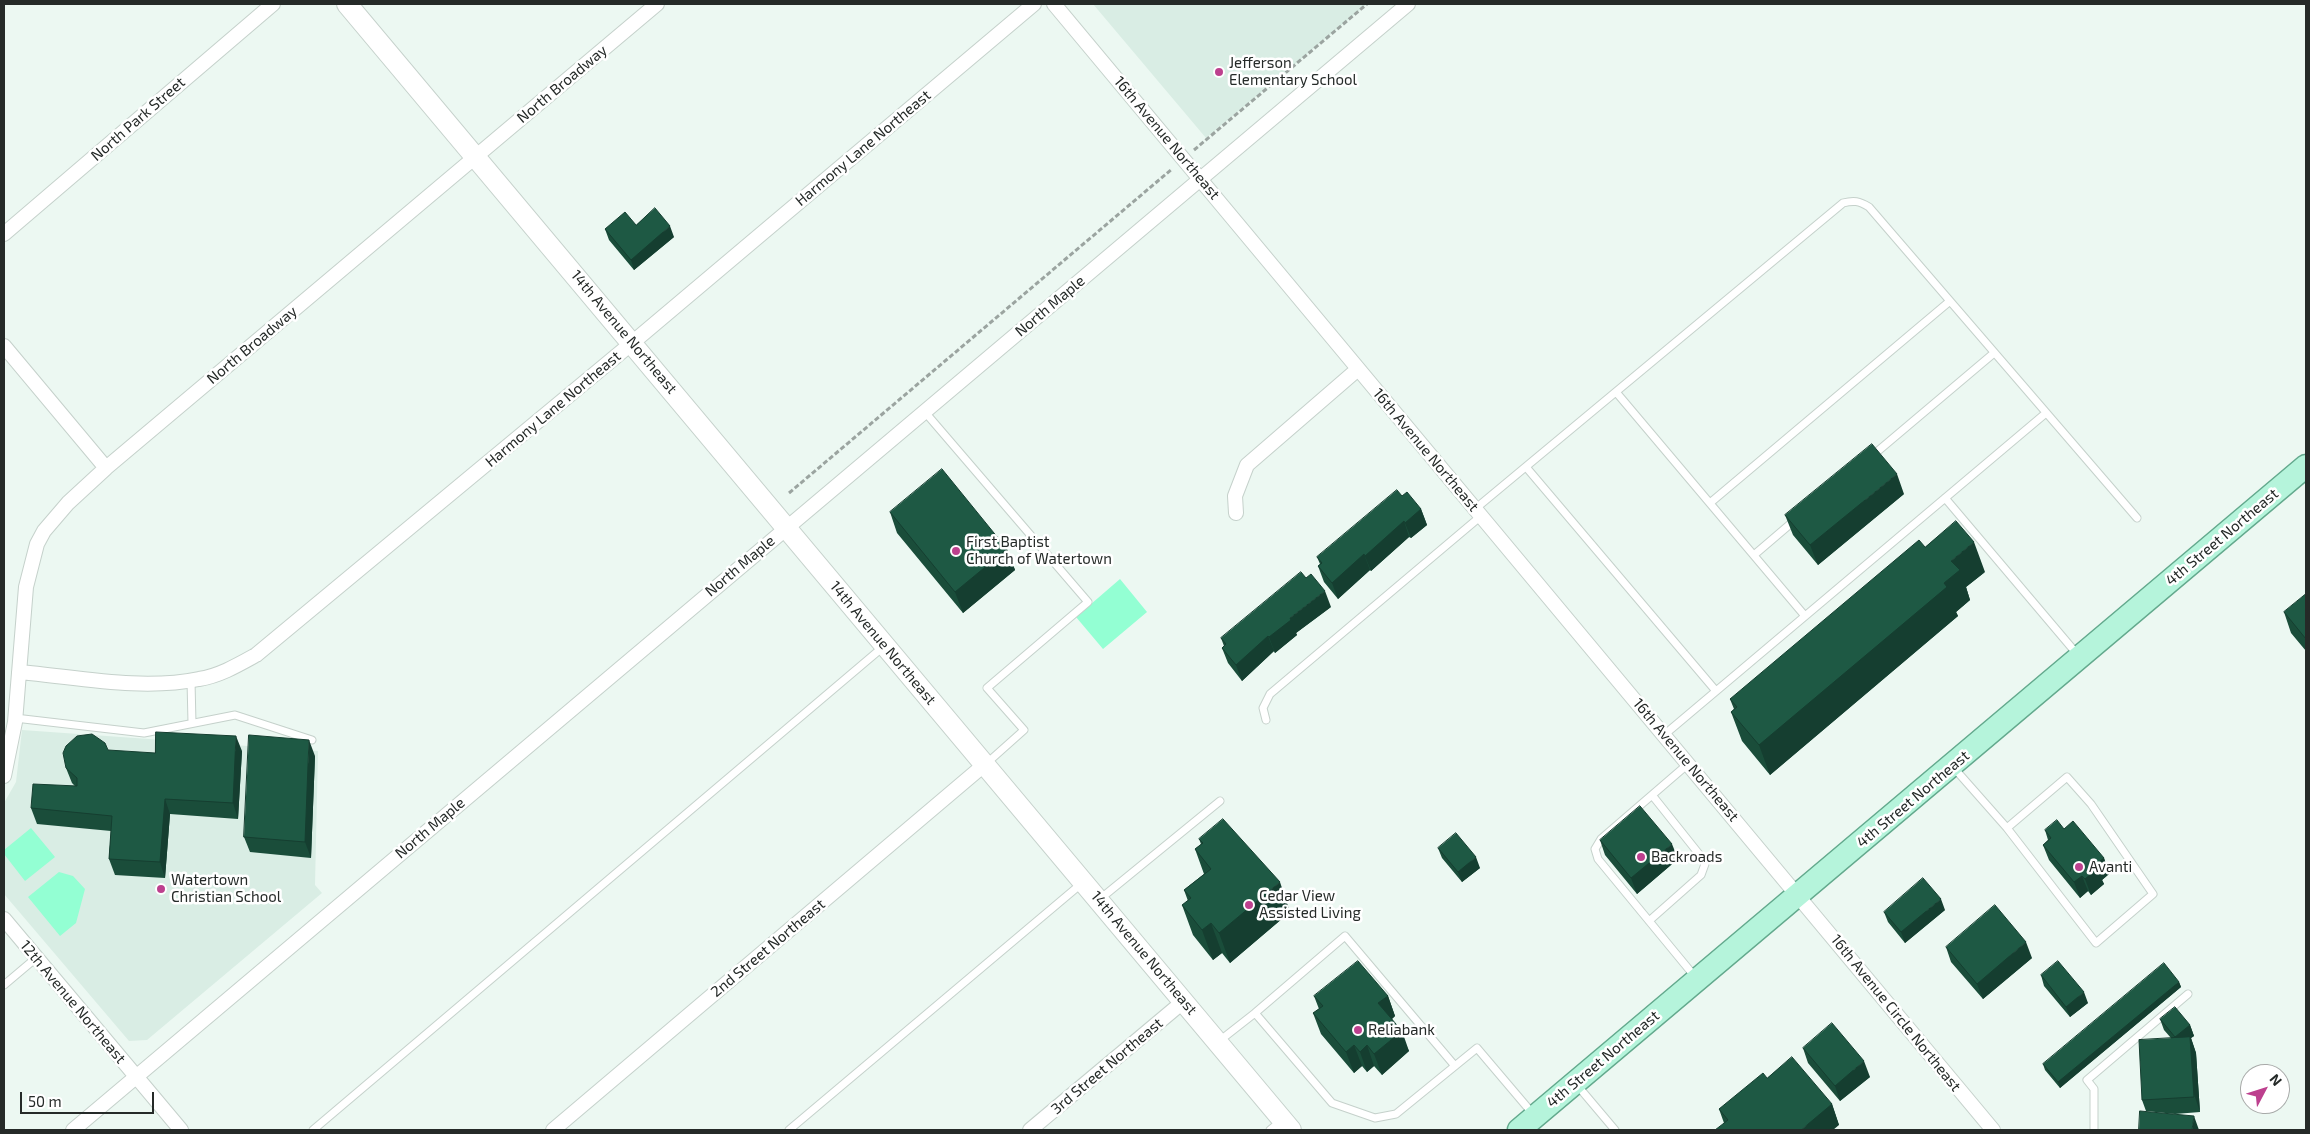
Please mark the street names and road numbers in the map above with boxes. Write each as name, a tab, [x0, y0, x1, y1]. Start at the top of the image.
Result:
street label: North Broadway	[513, 41, 611, 127]
street label: North Park Street	[87, 73, 189, 165]
street label: 16th Avenue Northeast	[1110, 73, 1224, 203]
street label: Harmony Lane Northeast	[792, 86, 934, 210]
street label: 14th Avenue Northeast	[567, 267, 681, 397]
street label: North Maple	[1011, 272, 1089, 340]
street label: North Broadway	[203, 302, 301, 388]
street label: Harmony Lane Northeast	[482, 347, 624, 471]
street label: 16th Avenue Northeast	[1369, 385, 1483, 515]
street label: 4th Street Northeast	[2162, 485, 2282, 589]
street label: North Maple	[701, 532, 779, 600]
street label: 14th Avenue Northeast	[826, 578, 940, 708]
street label: 16th Avenue Northeast	[1629, 695, 1743, 825]
street label: 4th Street Northeast	[1853, 747, 1973, 851]
street label: North Maple	[391, 794, 469, 862]
street label: 14th Avenue Northeast	[1087, 888, 1201, 1018]
street label: 2nd Street Northeast	[707, 895, 829, 1001]
street label: 16th Avenue Circle Northeast	[1827, 931, 1965, 1095]
street label: 12th Avenue Northeast	[16, 937, 130, 1067]
street label: 4th Street Northeast	[1543, 1007, 1663, 1111]
street label: 3rd Street Northeast	[1047, 1014, 1167, 1118]

